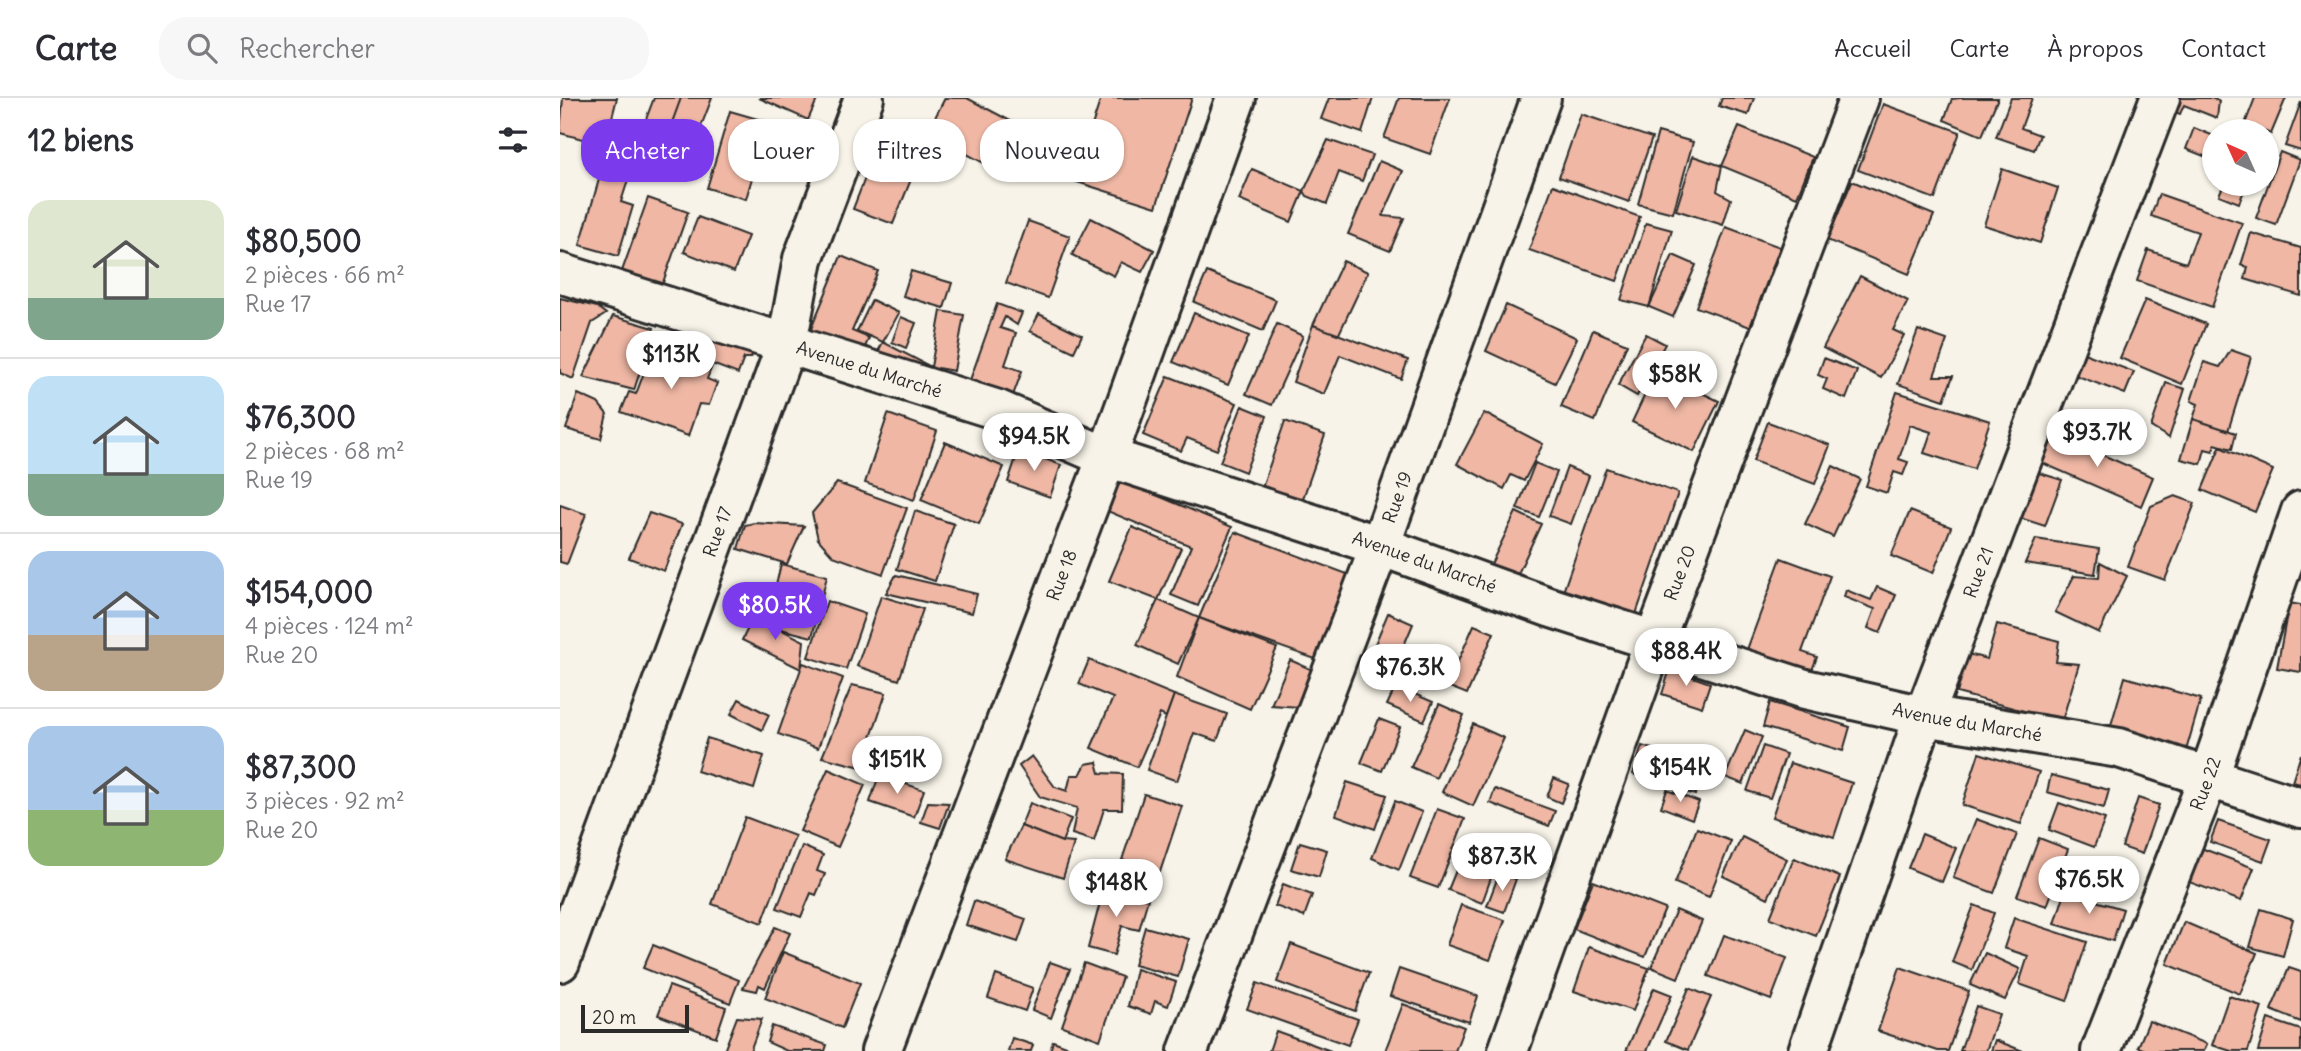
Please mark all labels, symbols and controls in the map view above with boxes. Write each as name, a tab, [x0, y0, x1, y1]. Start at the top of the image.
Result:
search box	[159, 17, 649, 80]
text: Carte	[35, 27, 117, 69]
icon: search	[183, 29, 221, 67]
text: Rechercher	[239, 32, 375, 65]
text: Accueil	[1834, 33, 1911, 63]
text: Carte	[1949, 33, 2009, 63]
text: À propos	[2047, 33, 2143, 63]
text: Contact	[2181, 33, 2266, 63]
chip: Acheter	[581, 119, 714, 182]
chip: Louer	[728, 119, 839, 182]
chip: Filtres	[853, 119, 966, 182]
chip: Nouveau	[980, 119, 1124, 182]
north arrow	[2202, 119, 2278, 196]
map controls	[2202, 119, 2279, 196]
text: 12 biens	[28, 121, 134, 159]
icon: filters	[494, 121, 532, 159]
text: $80,500	[245, 222, 362, 260]
icon: home	[84, 228, 168, 312]
text: 2 pièces · 66 m²	[245, 260, 405, 289]
text: Rue 17	[245, 289, 311, 318]
pin: $113K	[622, 331, 720, 391]
street label: Avenue du Marché	[794, 336, 945, 403]
text: $113K	[642, 339, 700, 368]
pin: $58K	[1634, 352, 1716, 411]
text: $58K	[1648, 359, 1702, 388]
text: $76,300	[245, 398, 356, 436]
icon: home	[84, 404, 168, 488]
pin: $93.7K	[2040, 410, 2154, 469]
pin: $94.5K	[977, 414, 1091, 473]
text: $93.7K	[2062, 417, 2132, 446]
text: $94.5K	[998, 421, 1070, 450]
text: 2 pièces · 68 m²	[245, 436, 405, 465]
text: Rue 19	[245, 465, 313, 494]
street label: Rue 19	[1377, 468, 1417, 526]
street label: Rue 17	[698, 503, 737, 560]
street label: Avenue du Marché	[1350, 526, 1500, 598]
street label: Rue 20	[1659, 542, 1700, 604]
street label: Rue 21	[1958, 544, 1998, 601]
street label: Rue 18	[1041, 546, 1082, 604]
text: $154,000	[245, 573, 373, 611]
icon: home	[84, 579, 168, 663]
pin: $80.5K	[718, 582, 832, 642]
text: $80.5K	[738, 590, 812, 619]
text: 4 pièces · 124 m²	[245, 611, 414, 640]
pin: $88.4K	[1629, 628, 1743, 688]
text: $88.4K	[1650, 636, 1722, 665]
text: Rue 20	[245, 640, 318, 669]
pin: $76.3K	[1353, 644, 1467, 704]
text: $76.3K	[1375, 652, 1445, 681]
street label: Avenue du Marché	[1890, 697, 2044, 746]
pin: $151K	[848, 736, 946, 796]
text: $151K	[868, 744, 926, 773]
pin: $154K	[1631, 744, 1729, 804]
text: $87,300	[245, 748, 356, 786]
text: $154K	[1649, 752, 1711, 781]
icon: home	[84, 754, 168, 838]
street label: Rue 22	[2185, 754, 2226, 814]
text: 3 pièces · 92 m²	[245, 786, 404, 815]
text: Rue 20	[245, 815, 318, 844]
pin: $87.3K	[1445, 834, 1559, 893]
text: $87.3K	[1467, 841, 1537, 870]
pin: $76.5K	[2032, 856, 2146, 916]
pin: $148K	[1067, 860, 1165, 919]
text: $76.5K	[2054, 864, 2124, 893]
text: $148K	[1085, 867, 1147, 896]
scale bar	[581, 1002, 690, 1034]
text: 20 m	[592, 1005, 636, 1029]

